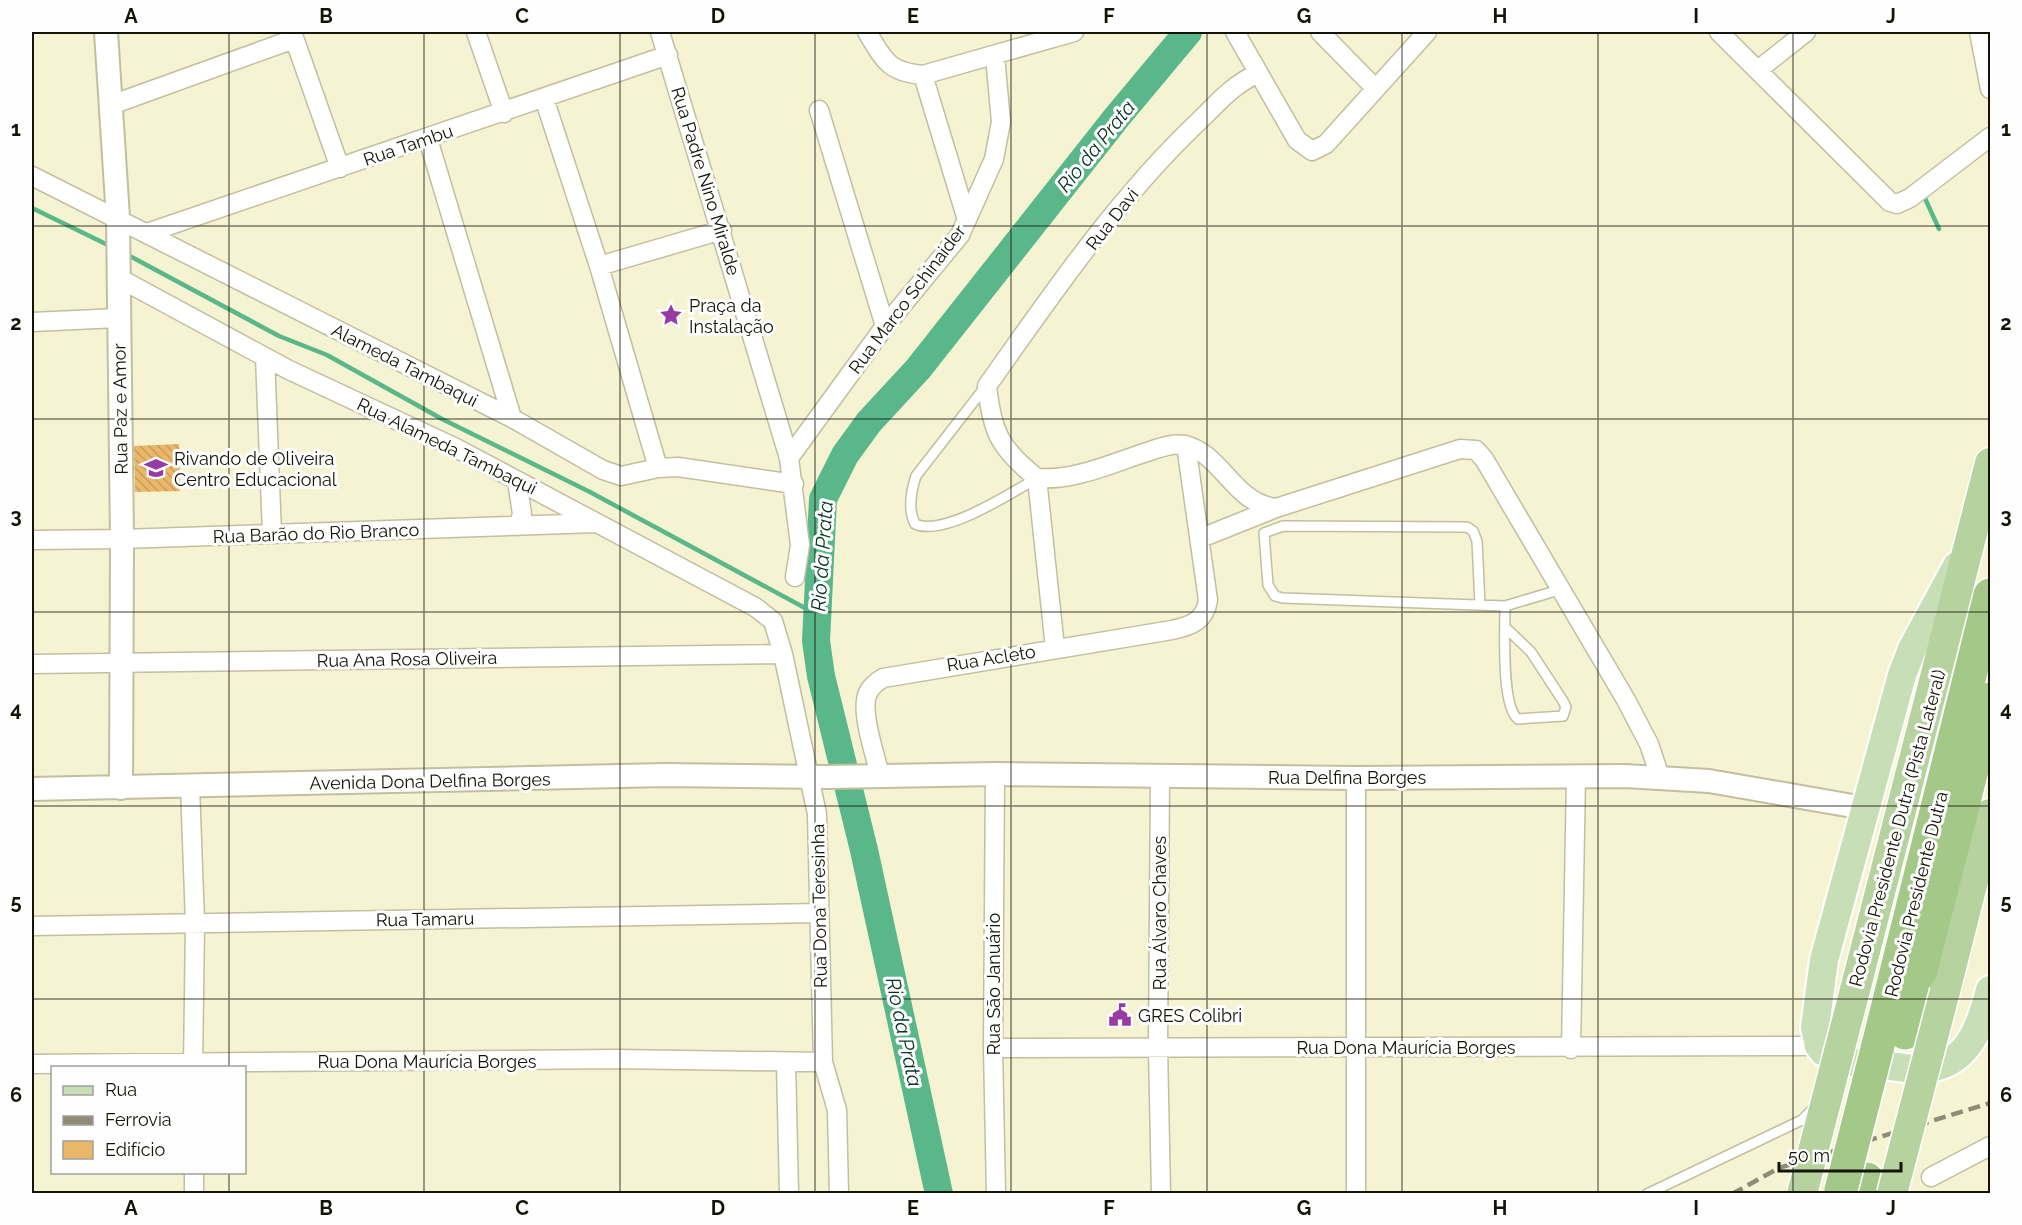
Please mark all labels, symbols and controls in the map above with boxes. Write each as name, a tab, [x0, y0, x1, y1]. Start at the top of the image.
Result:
text: A	[124, 4, 138, 28]
text: B	[319, 4, 333, 28]
text: C	[515, 4, 529, 28]
text: D	[711, 4, 725, 28]
text: E	[907, 4, 919, 28]
text: F	[1103, 4, 1115, 28]
text: G	[1297, 4, 1311, 28]
text: H	[1493, 4, 1507, 28]
text: I	[1693, 4, 1699, 28]
text: J	[1886, 4, 1896, 28]
street label: Rua Padre Nino Miralde	[667, 84, 745, 278]
water label: Rio da Prata	[1052, 95, 1140, 197]
text: 1	[11, 117, 21, 141]
text: 1	[2001, 117, 2011, 141]
street label: Rua Tambu	[360, 120, 456, 170]
street label: Rua Davi	[1081, 184, 1143, 254]
street label: Rua Marco Schinaider	[844, 220, 970, 378]
place label: Praça da Instalação	[689, 295, 774, 337]
place icon: Praça da Instalação	[658, 302, 684, 328]
text: 2	[10, 311, 22, 335]
text: 2	[2000, 311, 2012, 335]
street label: Alameda Tambaqui	[328, 319, 482, 411]
street label: Rua Paz e Amor	[108, 342, 132, 475]
street label: Rua Alameda Tambaqui	[354, 393, 540, 499]
place label: Rivando de Oliveira Centro Educacional	[174, 448, 337, 490]
school or university icon: Rivando de Oliveira Centro Educacional	[143, 455, 169, 481]
water label: Rio da Prata	[806, 500, 838, 612]
text: 3	[10, 504, 22, 528]
text: 3	[2000, 504, 2012, 528]
street label: Rua Barão do Rio Branco	[213, 519, 420, 547]
street label: Rua Acleto	[945, 641, 1037, 675]
street label: Rua Ana Rosa Oliveira	[316, 647, 498, 671]
street label: Rodovia Presidente Dutra (Pista Lateral)	[1844, 667, 1950, 989]
text: 4	[10, 697, 22, 721]
text: 4	[2000, 697, 2012, 721]
street label: Rua Delfina Borges	[1268, 767, 1426, 788]
street label: Avenida Dona Delfina Borges	[309, 768, 551, 794]
street label: Rodovia Presidente Dutra	[1880, 789, 1952, 999]
street label: Rua Dona Teresinha	[807, 824, 831, 988]
street label: Rua Álvaro Chaves	[1148, 836, 1170, 990]
text: 5	[10, 890, 22, 914]
text: 5	[2000, 890, 2012, 914]
street label: Rua Tamaru	[376, 908, 474, 930]
street label: Rua Sāo Januário	[983, 912, 1004, 1055]
water label: Rio da Prata	[881, 975, 927, 1089]
public building icon: GRES Colibri	[1107, 1002, 1133, 1028]
place label: GRES Colibri	[1138, 1005, 1242, 1026]
street label: Rua Dona Maurícia Borges	[1297, 1037, 1516, 1058]
street label: Rua Dona Maurícia Borges	[318, 1051, 537, 1072]
legend	[51, 1066, 246, 1174]
text: Rua	[105, 1079, 137, 1100]
text: 6	[10, 1083, 22, 1107]
text: 6	[2000, 1083, 2012, 1107]
text: Ferrovia	[105, 1109, 172, 1130]
scale bar	[1779, 1135, 1900, 1173]
text: Edifício	[105, 1139, 165, 1160]
text: 50 m	[1788, 1145, 1830, 1166]
text: A	[124, 1196, 138, 1220]
text: B	[319, 1196, 333, 1220]
text: C	[515, 1196, 529, 1220]
text: D	[711, 1196, 725, 1220]
text: E	[907, 1196, 919, 1220]
text: F	[1103, 1196, 1115, 1220]
text: G	[1297, 1196, 1311, 1220]
text: H	[1493, 1196, 1507, 1220]
text: I	[1693, 1196, 1699, 1220]
text: J	[1886, 1196, 1896, 1220]

